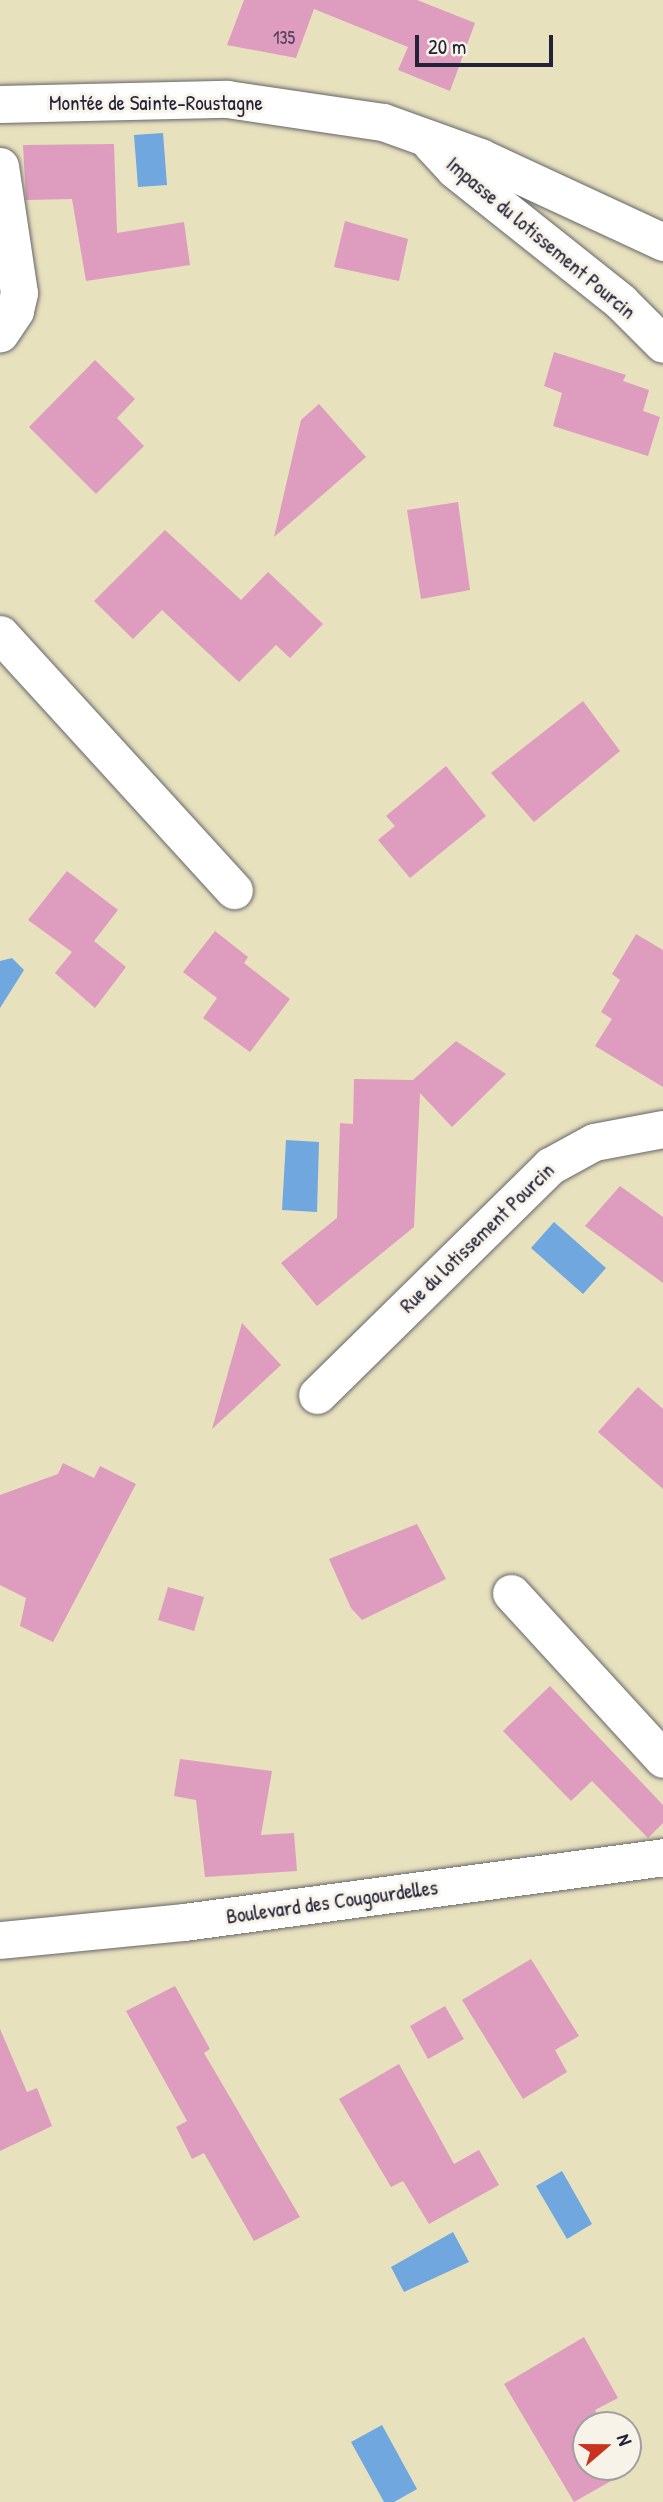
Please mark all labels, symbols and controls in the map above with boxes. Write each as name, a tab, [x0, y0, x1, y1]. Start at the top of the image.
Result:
scale bar	[418, 21, 556, 65]
house number: 135	[273, 27, 295, 49]
text: 20 m	[428, 32, 466, 61]
street label: Montée de Sainte-Roustagne	[49, 90, 263, 116]
street label: Impasse du lotissement Pourcin	[441, 151, 641, 325]
street label: Rue du lotissement Pourcin	[395, 1158, 559, 1318]
street label: Boulevard des Cougourdelles	[225, 1875, 439, 1929]
north arrow	[572, 2411, 642, 2481]
text: N	[611, 2430, 639, 2449]

